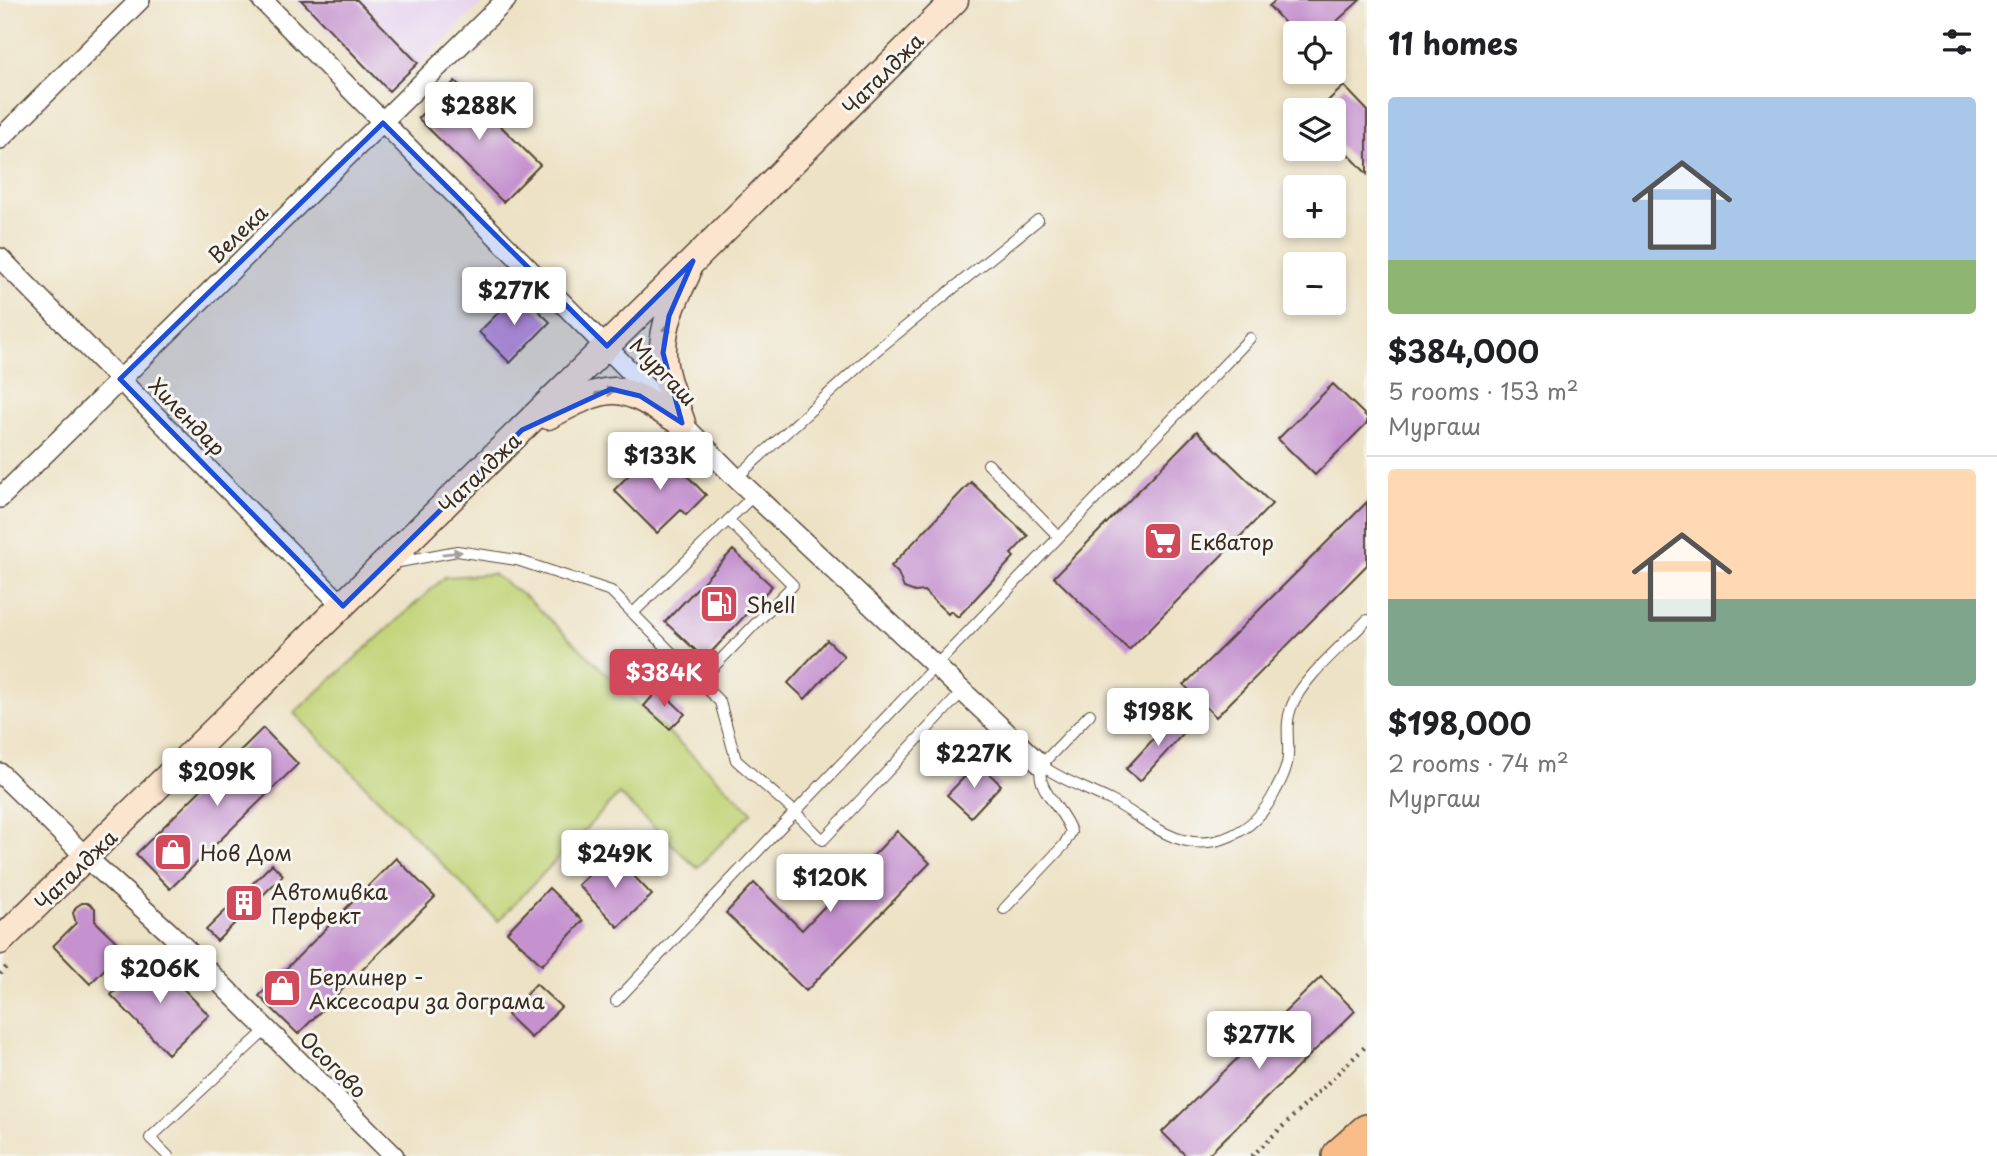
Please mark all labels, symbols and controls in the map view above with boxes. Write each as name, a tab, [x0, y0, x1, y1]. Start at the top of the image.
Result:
text: 11 homes	[1388, 20, 1518, 65]
map controls	[1283, 21, 1346, 315]
button: locate	[1283, 21, 1346, 84]
icon: filters	[1938, 23, 1976, 61]
street label: Чаталджа	[834, 24, 931, 121]
pin: $288K	[430, 82, 528, 142]
text: $288K	[441, 87, 517, 122]
button: layers	[1283, 98, 1346, 161]
icon: home	[1619, 142, 1745, 268]
button: +	[1283, 175, 1346, 238]
street label: Велека	[200, 196, 274, 270]
button: −	[1283, 252, 1346, 315]
pin: $277K	[465, 268, 563, 327]
text: $277K	[478, 272, 550, 307]
one-way arrow	[660, 322, 671, 344]
text: $384,000	[1388, 328, 1539, 373]
street label: Мургаш	[623, 329, 705, 413]
street label: Хилендар	[142, 369, 234, 463]
text: 5 rooms · 153 m²	[1388, 373, 1579, 408]
one-way arrow	[594, 386, 616, 397]
text: Мургаш	[1388, 408, 1481, 443]
street label: Чаталджа	[430, 424, 528, 520]
pin: $133K	[611, 433, 709, 492]
text: $133K	[624, 437, 696, 472]
icon: home	[1619, 514, 1745, 640]
supermarket icon: Екватор	[1142, 520, 1184, 562]
place label: Екватор	[1190, 525, 1274, 557]
one-way arrow	[441, 548, 463, 559]
fuel station icon: Shell	[698, 583, 740, 625]
place label: Shell	[746, 588, 795, 620]
pin: $384K	[615, 650, 713, 709]
text: $384K	[626, 654, 702, 689]
pin: $198K	[1109, 688, 1207, 748]
text: $198K	[1123, 693, 1193, 728]
text: $198,000	[1388, 700, 1531, 745]
pin: $227K	[925, 730, 1023, 790]
text: $227K	[936, 735, 1012, 770]
text: 2 rooms · 74 m²	[1388, 745, 1569, 780]
pin: $209K	[168, 748, 266, 808]
text: $209K	[178, 753, 256, 788]
text: Мургаш	[1388, 780, 1481, 815]
street label: Чаталджа	[26, 821, 124, 917]
pin: $249K	[566, 830, 664, 890]
shop icon: Нов Дом	[152, 831, 194, 873]
text: $249K	[577, 835, 653, 870]
place label: Нов Дом	[200, 836, 292, 868]
pin: $120K	[781, 855, 879, 914]
text: $120K	[792, 859, 868, 894]
place label: Автомивка Перфект	[271, 875, 388, 931]
building icon: Автомивка Перфект	[223, 882, 265, 924]
pin: $206K	[111, 946, 209, 1005]
text: $206K	[120, 950, 200, 985]
place label: Берлинер - Аксесоари за дограма	[309, 960, 546, 1016]
shop icon: Берлинер - Аксесоари за дограма	[261, 967, 303, 1009]
pin: $277K	[1210, 1012, 1308, 1071]
text: $277K	[1223, 1016, 1295, 1051]
street label: Осогово	[293, 1023, 375, 1105]

